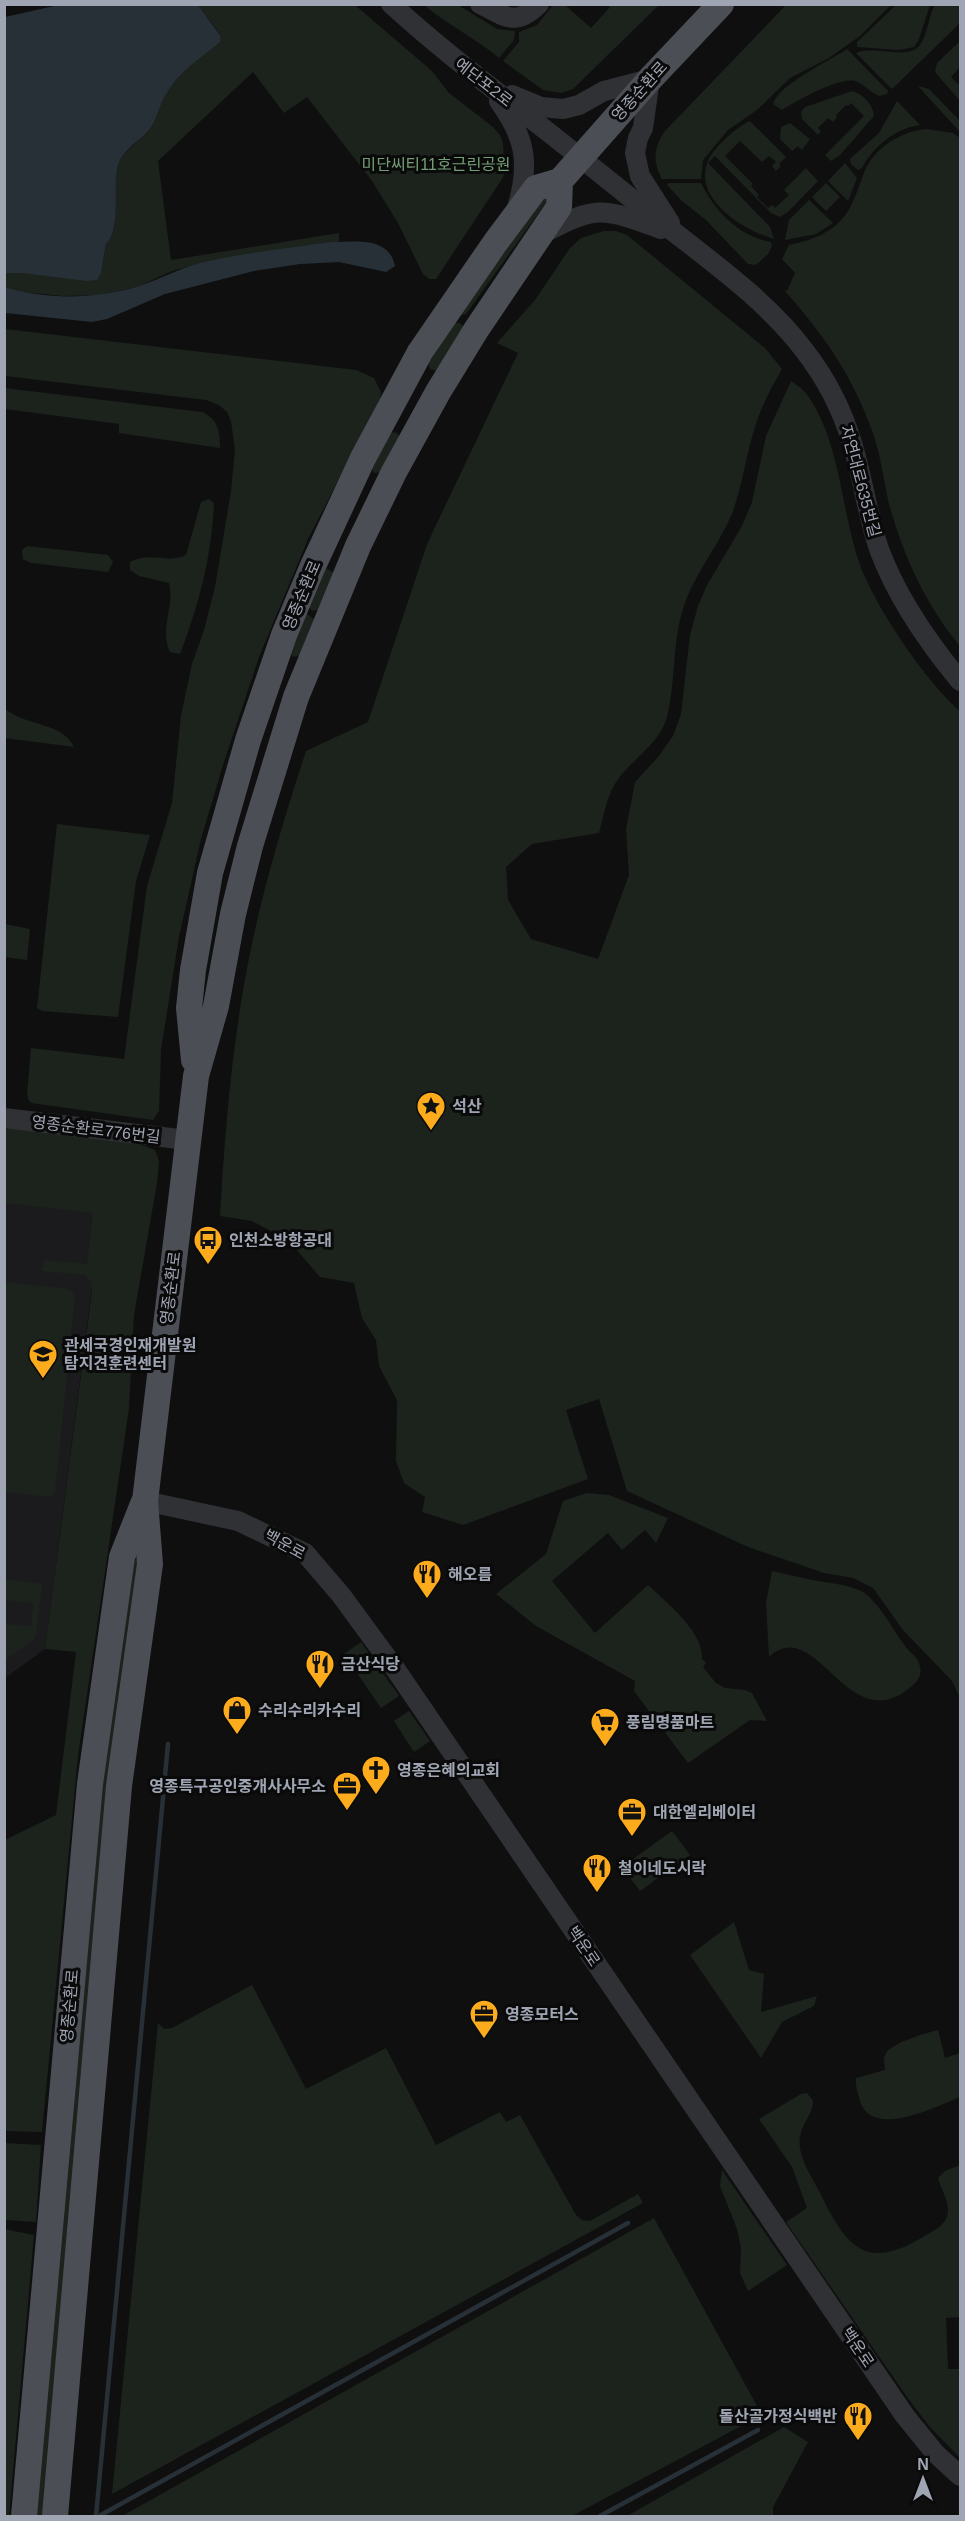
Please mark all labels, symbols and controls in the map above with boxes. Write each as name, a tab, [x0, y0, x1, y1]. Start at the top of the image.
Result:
street label: 예단포2로	[452, 55, 516, 110]
street label: 영종순환로	[608, 58, 670, 124]
park label: 미단씨티11호근린공원	[361, 156, 511, 173]
street label: 자연대로635번길	[837, 423, 884, 539]
street label: 영종순환로	[279, 558, 324, 632]
place icon: 석산	[415, 1090, 447, 1132]
place label: 석산	[452, 1098, 482, 1115]
street label: 영종순환로776번길	[31, 1113, 161, 1146]
bus stop icon: 인천소방항공대	[192, 1224, 224, 1266]
place label: 인천소방항공대	[229, 1231, 332, 1249]
street label: 영종순환로	[158, 1250, 183, 1326]
place label: 관세국경인재개발원 탐지견훈련센터	[64, 1337, 196, 1372]
school or university icon: 관세국경인재개발원 탐지견훈련센터	[27, 1338, 59, 1380]
street label: 백운로	[261, 1526, 308, 1563]
restaurant icon: 해오름	[411, 1558, 443, 1600]
place label: 해오름	[448, 1566, 492, 1583]
restaurant icon: 금산식당	[304, 1648, 336, 1690]
place label: 금산식당	[341, 1656, 400, 1673]
shop icon: 수리수리카수리	[221, 1694, 253, 1736]
place label: 수리수리카수리	[258, 1702, 361, 1719]
supermarket icon: 풍림명품마트	[589, 1706, 621, 1748]
place label: 풍림명품마트	[626, 1714, 715, 1731]
church icon: 영종은혜의교회	[360, 1754, 392, 1796]
place label: 영종은혜의교회	[397, 1762, 500, 1779]
office icon: 영종특구공인중개사사무소	[331, 1770, 363, 1812]
place label: 영종특구공인중개사사무소	[149, 1778, 326, 1795]
office icon: 대한엘리베이터	[616, 1796, 648, 1838]
place label: 대한엘리베이터	[653, 1803, 756, 1821]
restaurant icon: 철이네도시락	[581, 1852, 613, 1894]
place label: 철이네도시락	[618, 1860, 707, 1877]
street label: 백운로	[564, 1923, 603, 1970]
street label: 영종순환로	[58, 1968, 81, 2043]
office icon: 영종모터스	[468, 1998, 500, 2040]
place label: 영종모터스	[505, 2006, 579, 2023]
street label: 백운로	[838, 2324, 877, 2371]
restaurant icon: 돌산골가정식백반	[842, 2400, 874, 2442]
place label: 돌산골가정식백반	[719, 2408, 837, 2425]
north arrow	[893, 2449, 953, 2509]
text: N	[917, 2456, 929, 2473]

